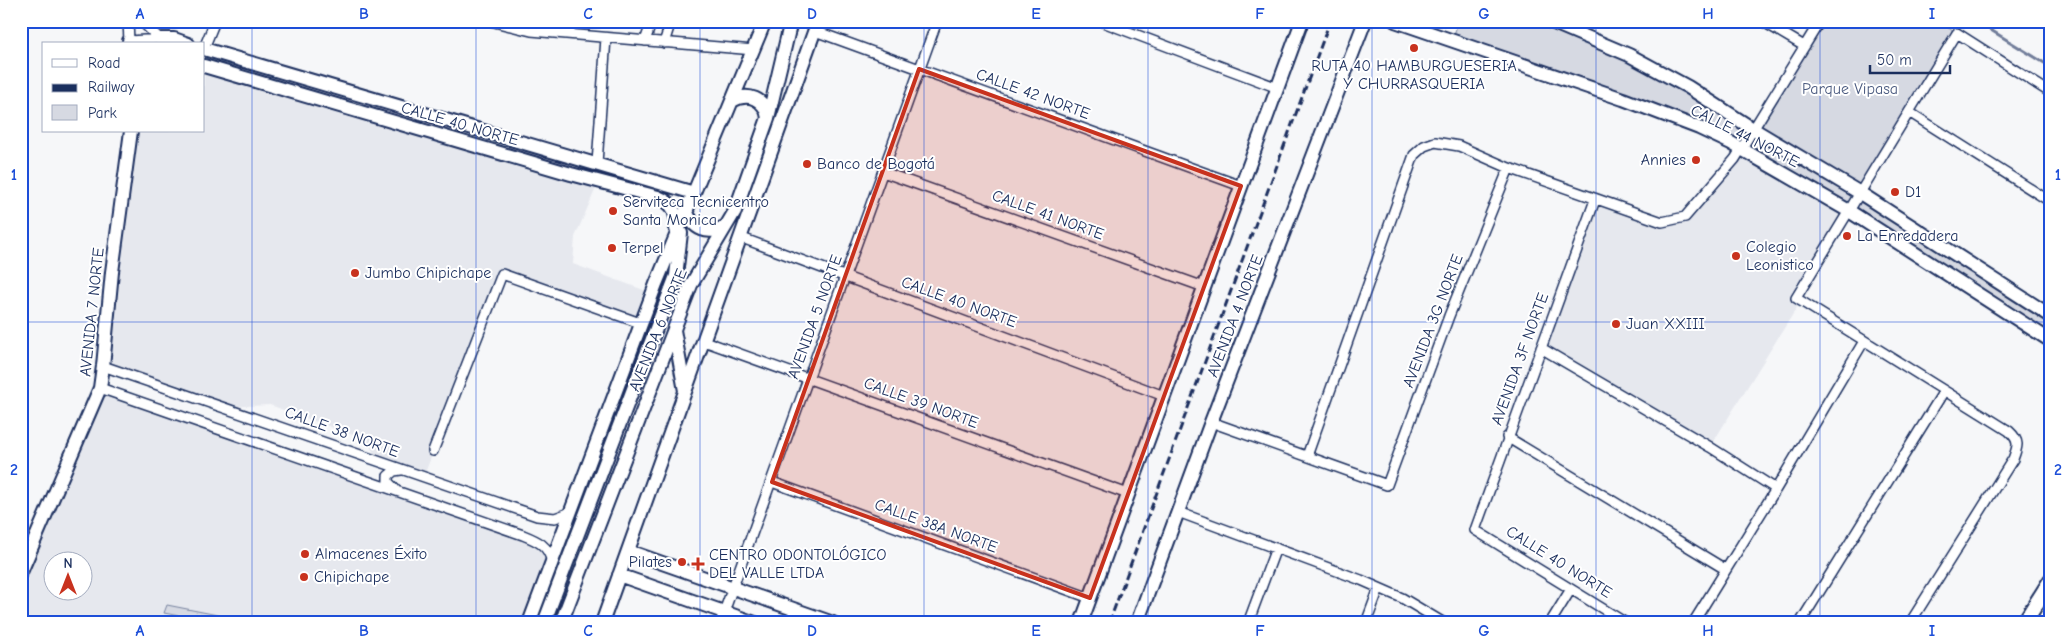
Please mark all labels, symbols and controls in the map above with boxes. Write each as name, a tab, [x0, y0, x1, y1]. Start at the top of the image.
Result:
text: A	[136, 5, 145, 23]
text: B	[359, 5, 369, 23]
text: C	[583, 5, 593, 23]
text: D	[807, 5, 817, 23]
text: E	[1031, 5, 1041, 23]
text: F	[1255, 5, 1265, 23]
text: G	[1478, 5, 1490, 23]
text: H	[1702, 5, 1714, 23]
text: I	[1929, 5, 1935, 23]
legend	[42, 42, 205, 132]
marker: RUTA 40 HAMBURGUESERIA Y CHURRASQUERIA	[1408, 42, 1420, 54]
scale bar	[1870, 42, 1950, 74]
text: 50 m	[1877, 51, 1912, 69]
text: Road	[88, 54, 120, 72]
place label: RUTA 40 HAMBURGUESERIA Y CHURRASQUERIA	[1311, 57, 1517, 93]
street label: CALLE 42 NORTE	[974, 65, 1093, 123]
text: Railway	[88, 78, 135, 96]
park label: Parque Vipasa	[1802, 80, 1898, 98]
street label: CALLE 40 NORTE	[399, 99, 521, 149]
street label: CALLE 44 NORTE	[1688, 101, 1803, 171]
text: Park	[88, 104, 117, 122]
place label: Annies	[1641, 151, 1686, 169]
marker: Annies	[1690, 154, 1702, 166]
place label: Banco de Bogotá	[817, 155, 935, 173]
marker: Banco de Bogotá	[801, 158, 813, 170]
text: 1	[11, 166, 17, 184]
text: 1	[2055, 166, 2061, 184]
place label: D1	[1905, 183, 1921, 201]
street label: CALLE 41 NORTE	[990, 186, 1107, 244]
marker: D1	[1889, 186, 1901, 198]
place label: Serviteca Tecnicentro Santa Monica	[623, 193, 769, 229]
marker: Serviteca Tecnicentro Santa Monica	[607, 205, 619, 217]
place label: La Enredadera	[1857, 227, 1958, 245]
marker: La Enredadera	[1841, 230, 1853, 242]
place label: Colegio Leonistico	[1746, 238, 1814, 274]
place label: Terpel	[622, 239, 663, 257]
marker: Terpel	[606, 242, 618, 254]
street label: AVENIDA 7 NORTE	[76, 246, 108, 377]
marker: Colegio Leonistico	[1730, 250, 1742, 262]
street label: AVENIDA 3G NORTE	[1399, 251, 1467, 390]
street label: AVENIDA 5 NORTE	[784, 252, 846, 381]
street label: AVENIDA 4 NORTE	[1203, 252, 1267, 380]
place label: Jumbo Chipichape	[365, 264, 491, 282]
street label: AVENIDA 6 NORTE	[625, 266, 691, 394]
marker: Jumbo Chipichape	[349, 267, 361, 279]
street label: CALLE 40 NORTE	[899, 273, 1019, 331]
street label: AVENIDA 3F NORTE	[1488, 290, 1552, 428]
place label: Juan XXIII	[1626, 315, 1705, 333]
marker: Juan XXIII	[1610, 318, 1622, 330]
street label: CALLE 39 NORTE	[861, 374, 981, 432]
street label: CALLE 38 NORTE	[282, 403, 402, 461]
text: 2	[10, 461, 18, 479]
text: 2	[2054, 461, 2062, 479]
street label: CALLE 38A NORTE	[872, 495, 1000, 557]
street label: CALLE 40 NORTE	[1503, 522, 1616, 602]
place label: Almacenes Éxito	[315, 544, 427, 563]
place label: CENTRO ODONTOLÓGICO DEL VALLE LTDA	[709, 545, 887, 582]
marker: Almacenes Éxito	[299, 548, 311, 560]
north arrow	[42, 552, 92, 602]
place label: Pilates	[629, 553, 672, 571]
text: N	[63, 555, 73, 572]
marker: Pilates	[676, 556, 688, 568]
marker: CENTRO ODONTOLÓGICO DEL VALLE LTDA	[691, 557, 705, 571]
place label: Chipichape	[314, 568, 389, 586]
marker: Chipichape	[298, 571, 310, 583]
text: A	[136, 622, 145, 640]
text: B	[359, 622, 369, 640]
text: C	[583, 622, 593, 640]
text: D	[807, 622, 817, 640]
text: E	[1031, 622, 1041, 640]
text: F	[1255, 622, 1265, 640]
text: G	[1478, 622, 1490, 640]
text: H	[1702, 622, 1714, 640]
text: I	[1929, 622, 1935, 640]

